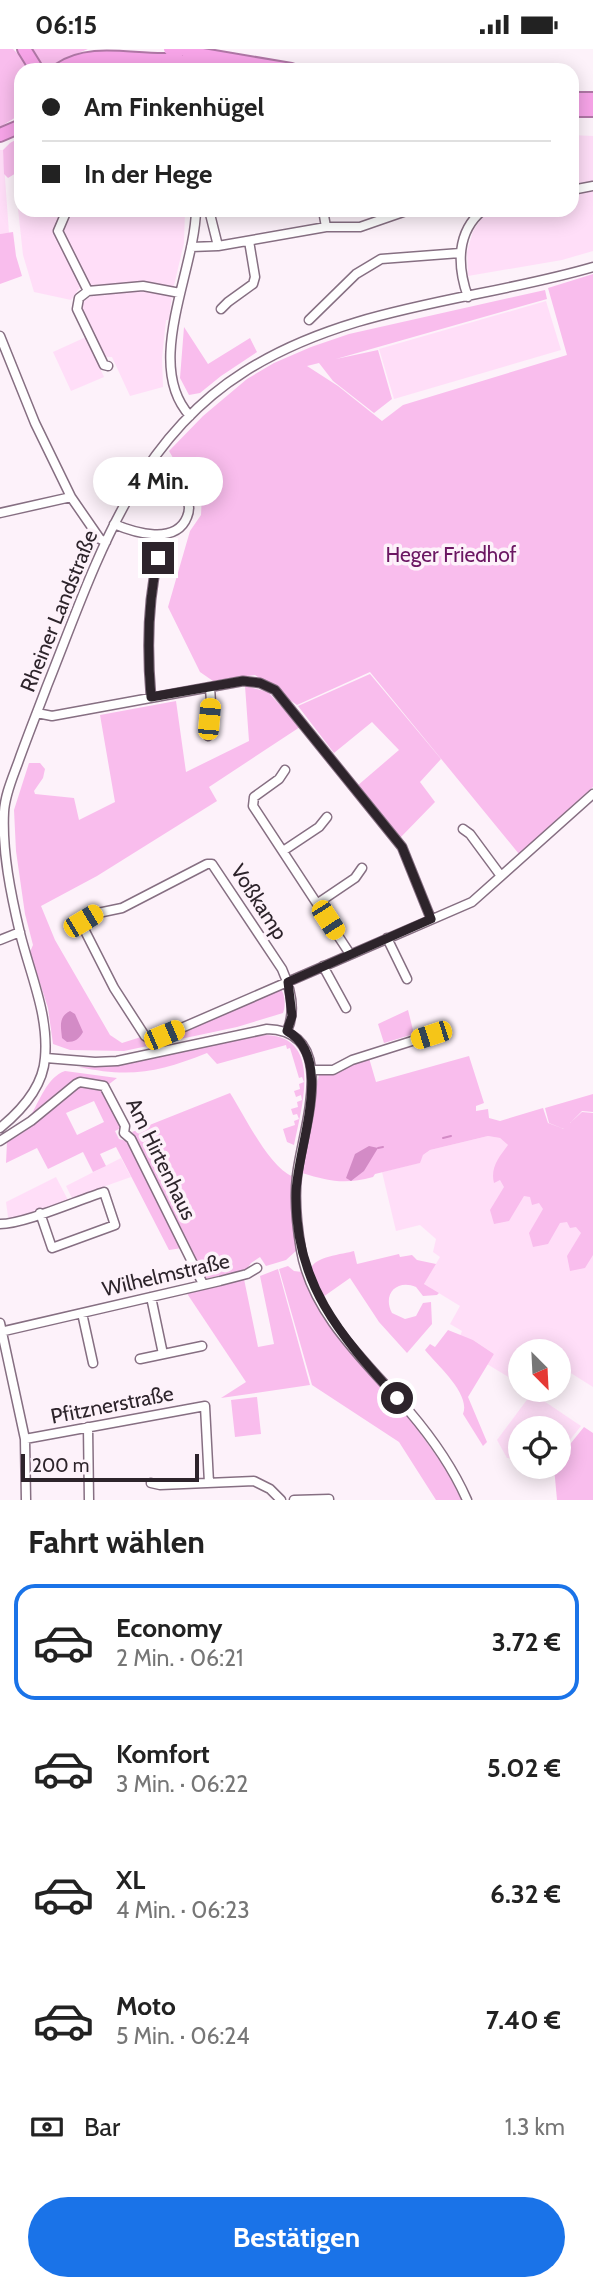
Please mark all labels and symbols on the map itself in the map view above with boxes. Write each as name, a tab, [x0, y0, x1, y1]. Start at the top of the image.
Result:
callout: 4 Min.	[93, 456, 223, 505]
street label: Rheiner Landstraße	[15, 526, 102, 695]
route end	[142, 542, 174, 574]
park label: Heger Friedhof	[385, 542, 517, 567]
car	[197, 697, 222, 741]
street label: Voßkamp	[226, 859, 293, 944]
car	[308, 897, 349, 943]
car	[60, 901, 107, 941]
car	[141, 1017, 188, 1053]
car	[408, 1019, 455, 1051]
street label: Am Hirtenhaus	[121, 1094, 202, 1224]
street label: Wilhelmstraße	[100, 1248, 232, 1301]
north arrow	[508, 1339, 570, 1402]
street label: Pfitznerstraße	[48, 1380, 176, 1429]
route start	[381, 1382, 413, 1414]
scale bar	[21, 1451, 200, 1483]

